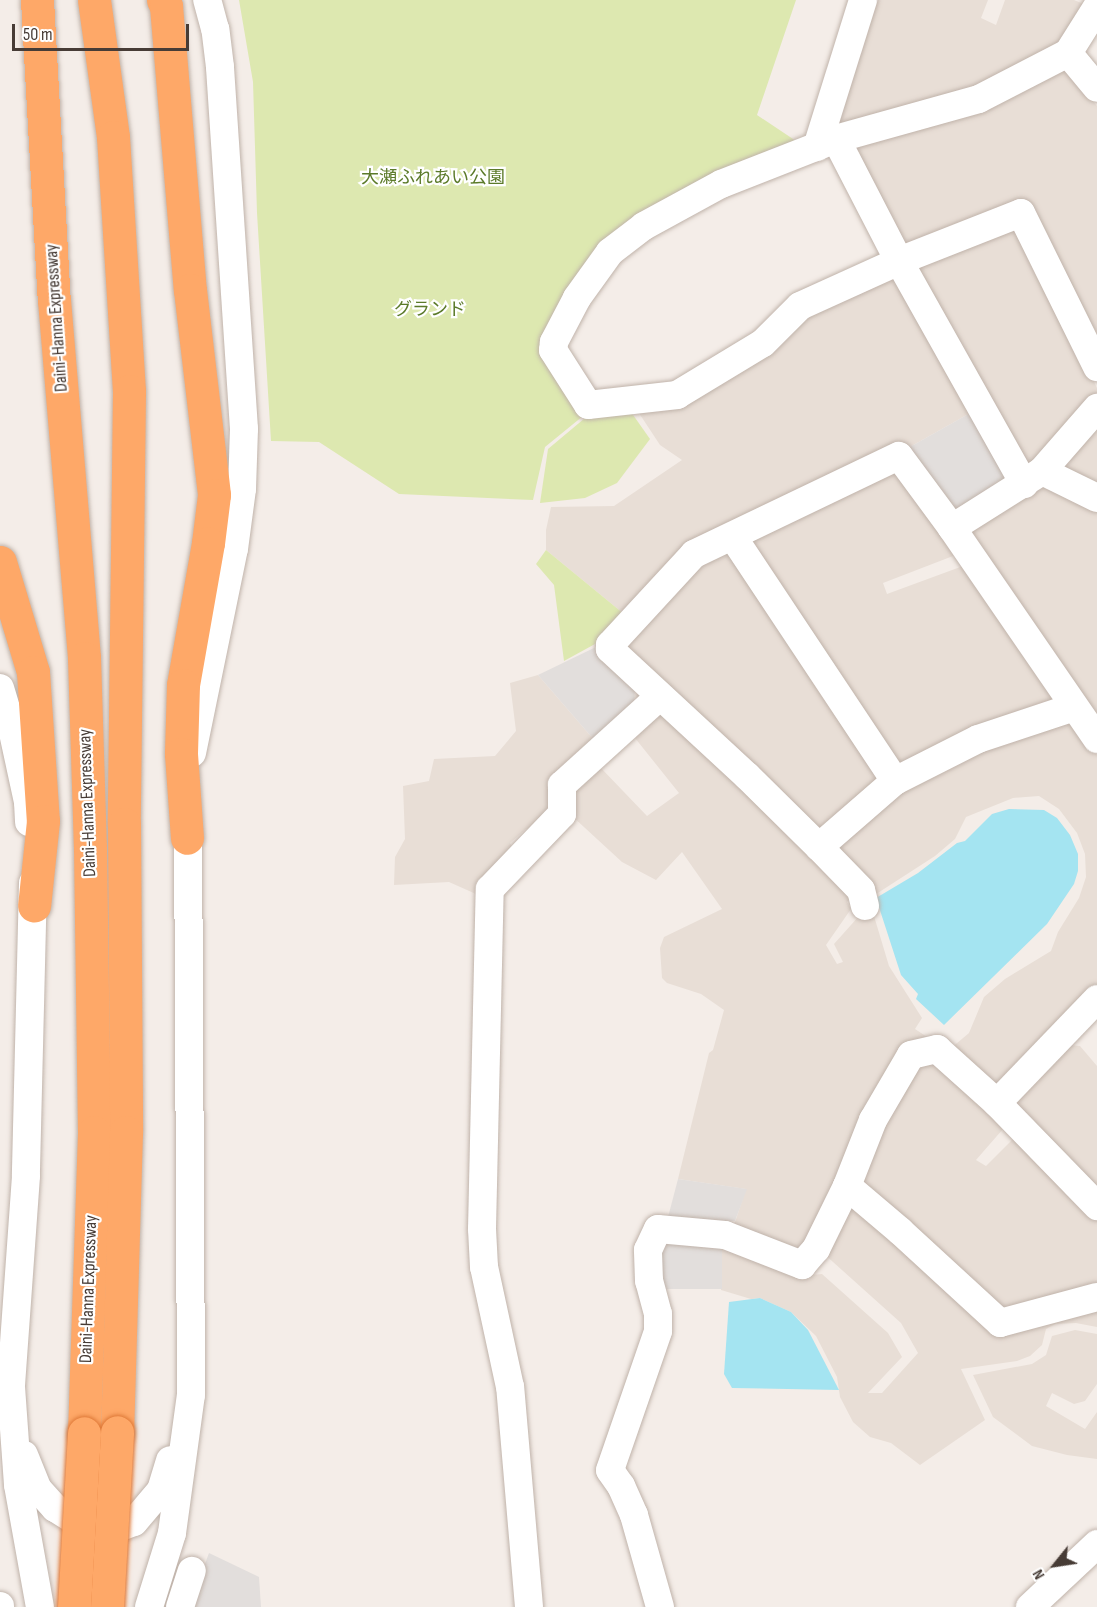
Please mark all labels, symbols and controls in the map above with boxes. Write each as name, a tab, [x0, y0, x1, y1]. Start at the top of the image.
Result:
scale bar	[15, 12, 192, 50]
text: 50 m	[23, 24, 53, 45]
park label: 大瀬ふれあい公園	[361, 167, 505, 189]
street label: Daini-Hanna Expressway	[41, 243, 73, 393]
park label: グランド	[394, 299, 466, 321]
street label: Daini-Hanna Expressway	[75, 729, 101, 877]
street label: Daini-Hanna Expressway	[76, 1215, 102, 1363]
north arrow	[1025, 1535, 1085, 1595]
text: N	[1029, 1566, 1049, 1583]

